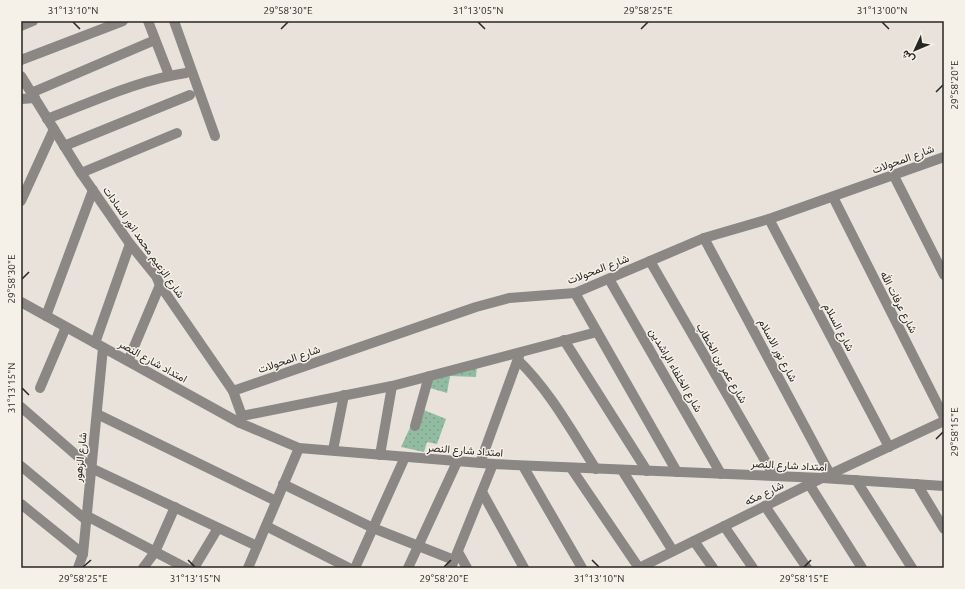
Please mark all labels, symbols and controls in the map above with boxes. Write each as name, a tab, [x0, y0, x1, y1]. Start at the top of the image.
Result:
text: 31°13'10"N	[48, 5, 98, 16]
text: 29°58'30"E	[263, 5, 313, 16]
text: 31°13'05"N	[453, 5, 503, 16]
text: 29°58'25"E	[623, 5, 673, 16]
text: 31°13'00"N	[857, 5, 907, 16]
north arrow	[895, 30, 935, 70]
text: ش	[899, 47, 917, 66]
text: 29°58'20"E	[949, 60, 960, 110]
street label: شارع المحولات	[870, 142, 937, 178]
street label: شارع الزعيم محمد انور السادات	[99, 184, 187, 301]
street label: شارع المحولات	[566, 252, 631, 288]
text: 29°58'30"E	[6, 254, 17, 304]
street label: شارع عرفات الله	[876, 269, 920, 336]
street label: شارع السلام	[820, 301, 857, 354]
street label: شارع نور الاسلام	[755, 316, 800, 385]
street label: شارع عمر بن الخطاب	[692, 321, 750, 406]
street label: شارع الخلفاء الراشدين	[645, 326, 705, 415]
street label: امتداد شارع النصر	[115, 337, 189, 386]
street label: شارع المحولات	[256, 343, 323, 377]
text: 31°13'15"N	[6, 363, 17, 413]
text: 29°58'15"E	[949, 407, 960, 457]
street label: شارع الزهور	[71, 431, 91, 484]
street label: امتداد شارع النصر	[425, 441, 503, 461]
street label: امتداد شارع النصر	[749, 457, 827, 475]
street label: شارع مكه	[743, 478, 787, 509]
text: 29°58'25"E	[58, 573, 108, 584]
text: 31°13'15"N	[170, 573, 220, 584]
text: 29°58'20"E	[419, 573, 469, 584]
text: 31°13'10"N	[574, 573, 624, 584]
text: 29°58'15"E	[779, 573, 829, 584]

